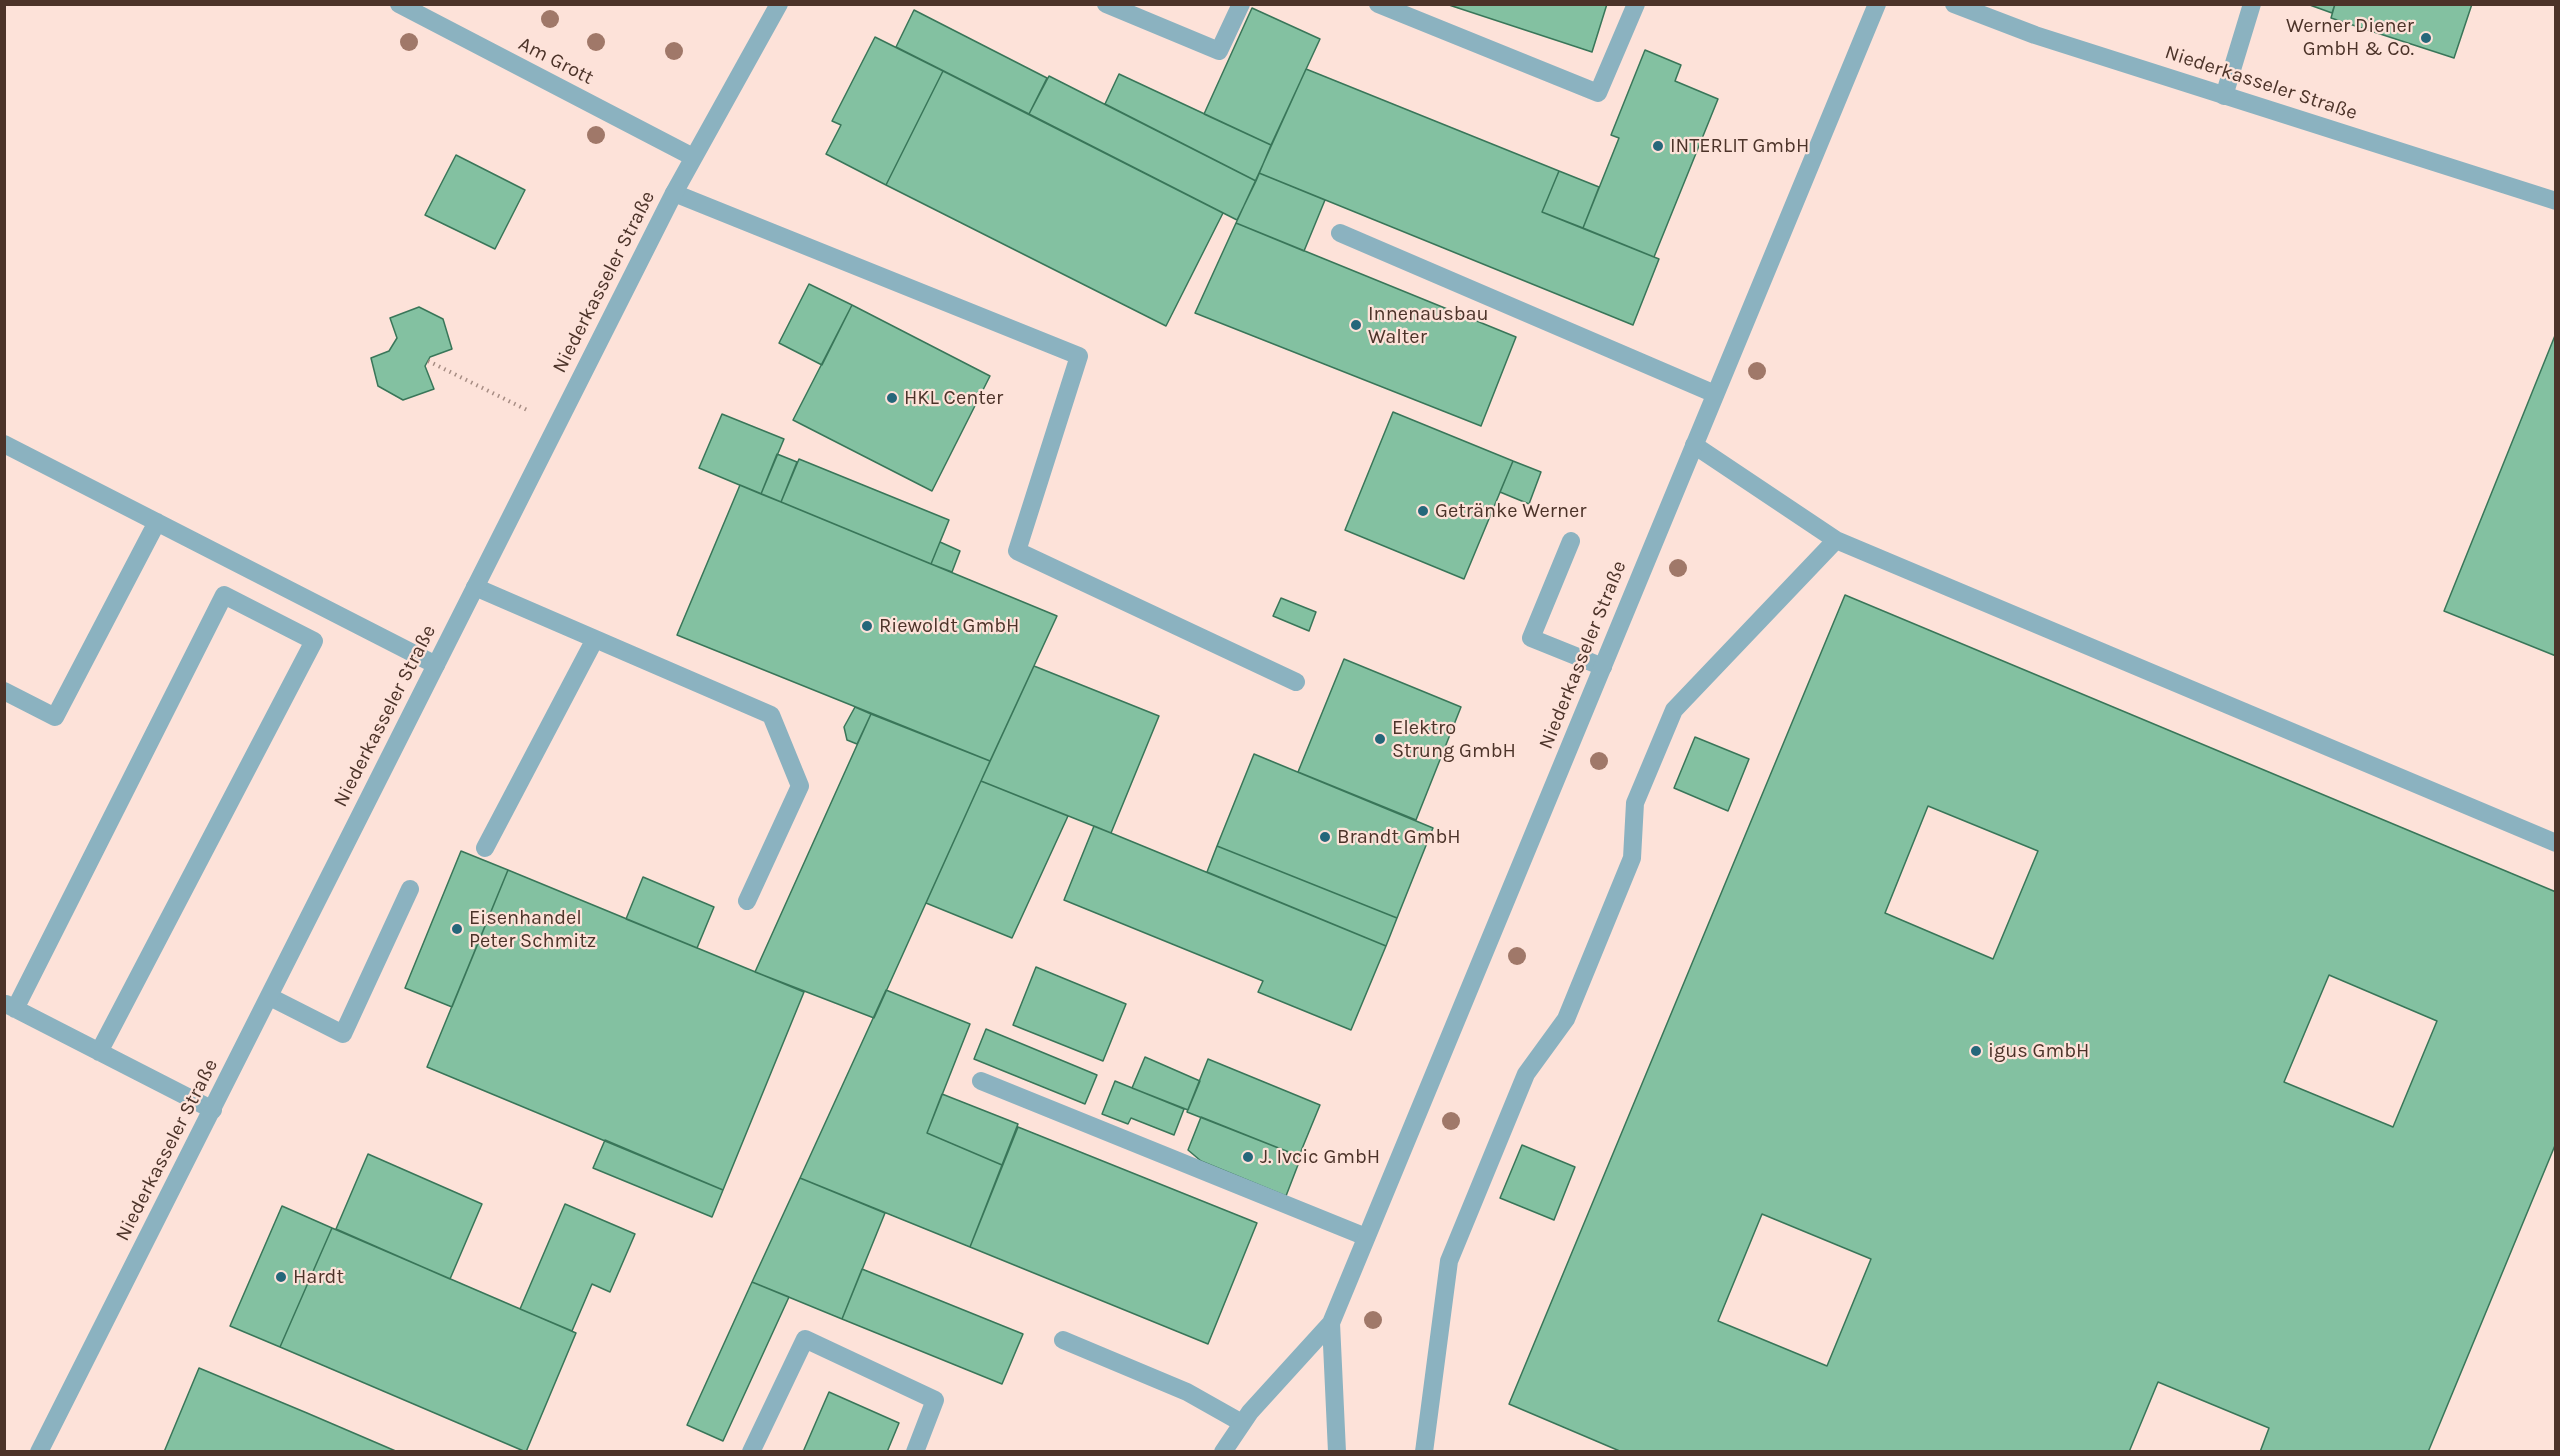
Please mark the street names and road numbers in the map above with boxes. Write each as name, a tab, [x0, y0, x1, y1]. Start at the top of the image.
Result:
street label: Am Grott	[514, 32, 598, 90]
street label: Niederkasseler Straße	[2162, 41, 2360, 125]
street label: Niederkasseler Straße	[548, 187, 660, 377]
street label: Niederkasseler Straße	[1534, 557, 1632, 753]
street label: Niederkasseler Straße	[329, 621, 441, 811]
street label: Niederkasseler Straße	[111, 1055, 223, 1245]

